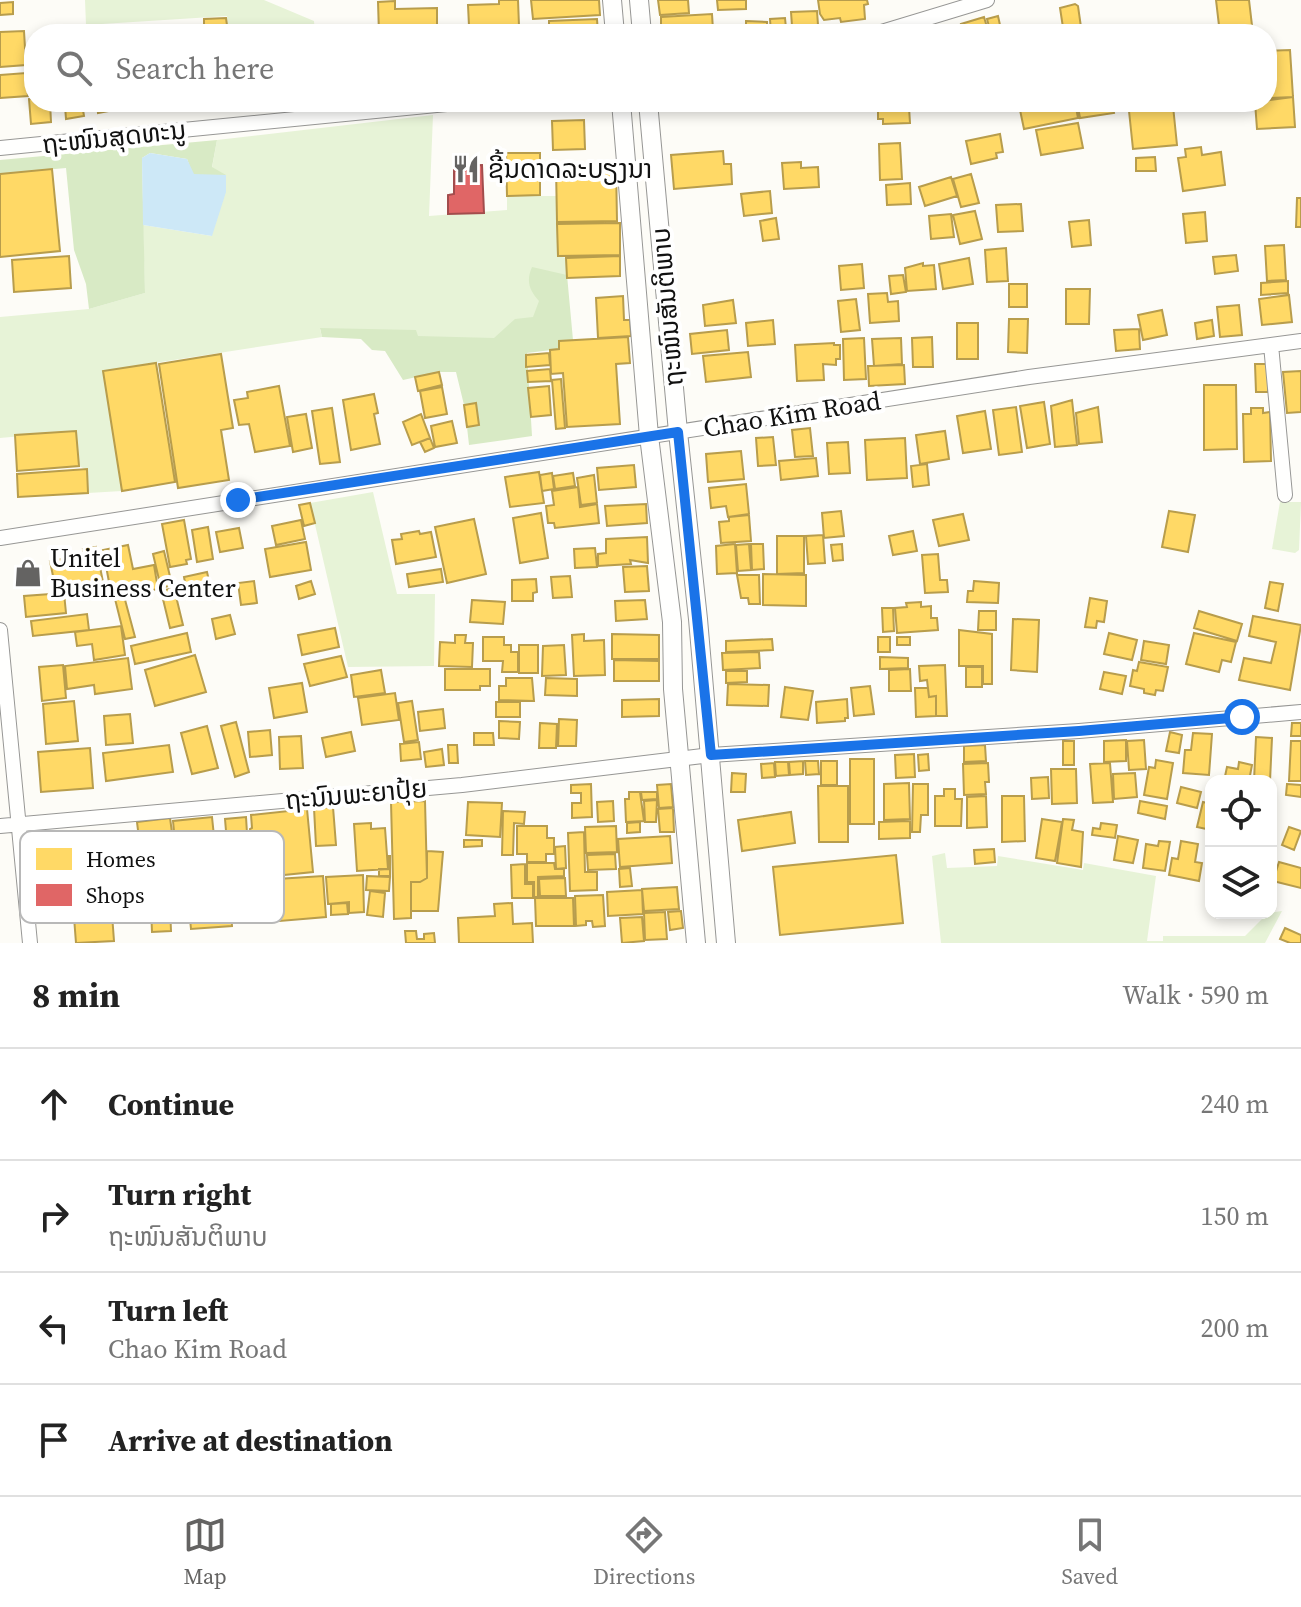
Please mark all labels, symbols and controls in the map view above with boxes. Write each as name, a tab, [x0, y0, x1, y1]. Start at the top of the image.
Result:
search box	[24, 24, 1277, 112]
icon: search	[52, 46, 96, 90]
text: Search here	[116, 48, 274, 89]
street label: ຖະໜົນສຸດທະນູ	[40, 112, 188, 162]
place label: ຊີ້ນດາດລະບຽງນາ	[488, 149, 652, 187]
restaurant icon: ຊີ້ນດາດລະບຽງນາ	[451, 154, 481, 184]
street label: ຖະໜົນສັນຕິພາບ	[642, 226, 692, 388]
street label: Chao Kim Road	[701, 382, 884, 446]
route end	[220, 482, 256, 518]
place label: Unitel Business Center	[50, 540, 236, 606]
shop icon: Unitel Business Center	[13, 558, 43, 588]
route start	[1224, 699, 1260, 735]
street label: ຖະນົນພະຍາປຸ້ຍ	[283, 770, 429, 818]
map controls	[1205, 775, 1277, 919]
button: locate	[1205, 775, 1277, 847]
legend	[20, 831, 284, 923]
text: Homes	[86, 844, 156, 874]
button: layers	[1205, 847, 1277, 919]
text: Shops	[86, 880, 145, 910]
text: 8 min	[32, 972, 120, 1018]
text: Walk · 590 m	[1122, 977, 1269, 1013]
icon: ahead	[32, 1082, 76, 1126]
text: Continue	[108, 1084, 234, 1125]
text: 240 m	[1201, 1086, 1269, 1122]
text: Turn right	[108, 1174, 251, 1215]
icon: right	[32, 1194, 76, 1238]
text: 150 m	[1201, 1198, 1269, 1234]
text: ຖະໜົນສັນຕິພາບ	[108, 1219, 268, 1255]
text: Turn left	[108, 1290, 228, 1331]
icon: left	[32, 1306, 76, 1350]
text: 200 m	[1201, 1310, 1269, 1346]
text: Chao Kim Road	[108, 1331, 287, 1367]
icon: arrive	[32, 1418, 76, 1462]
text: Arrive at destination	[108, 1420, 393, 1461]
tab: Map	[183, 1513, 227, 1591]
tab: Directions	[593, 1513, 695, 1591]
tab: Saved	[1061, 1513, 1118, 1591]

